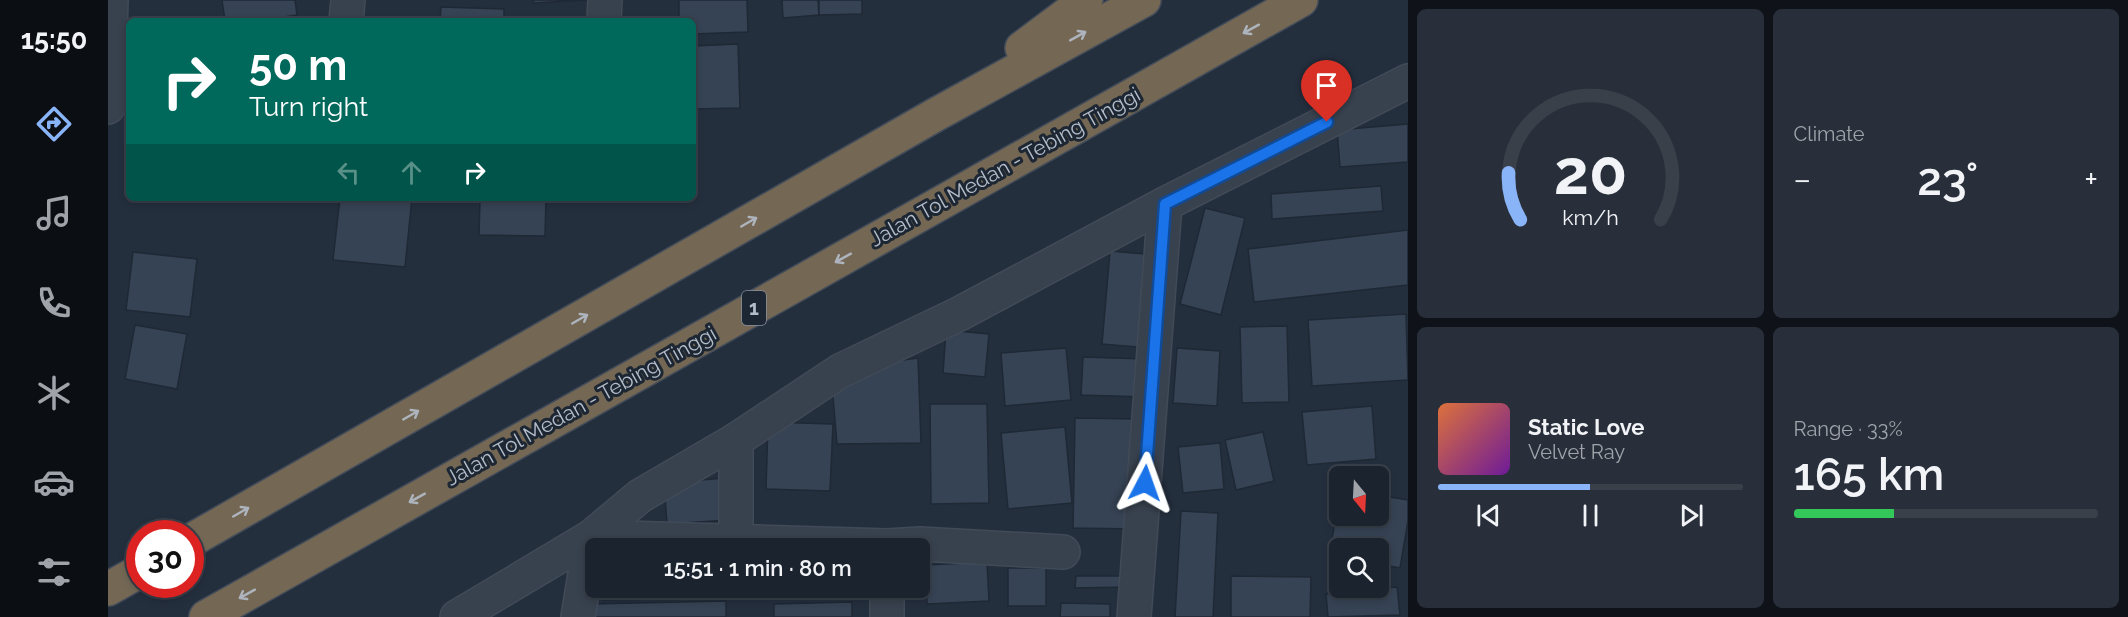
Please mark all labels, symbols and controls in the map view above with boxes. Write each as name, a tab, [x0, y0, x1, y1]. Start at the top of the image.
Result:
text: 15:50	[21, 24, 87, 55]
one-way arrow	[1242, 24, 1260, 35]
one-way arrow	[1069, 30, 1086, 42]
text: 50 m	[249, 41, 347, 90]
icon: right	[150, 42, 228, 120]
pin	[1301, 60, 1352, 122]
icon: arrive	[1310, 69, 1343, 102]
street label: Jalan Tol Medan - Tebing Tinggi	[865, 82, 1144, 252]
text: Turn right	[249, 91, 368, 122]
icon: directions	[33, 103, 75, 145]
text: Climate	[1794, 122, 1865, 146]
text: 20	[1553, 135, 1627, 209]
text: 23°	[1917, 153, 1978, 206]
icon: left	[332, 156, 365, 189]
icon: ahead	[395, 156, 428, 189]
icon: right	[458, 156, 491, 189]
text: −	[1794, 160, 1811, 199]
text: +	[2084, 160, 2098, 199]
icon: music	[33, 192, 75, 234]
text: km/h	[1562, 206, 1619, 231]
one-way arrow	[740, 216, 757, 228]
one-way arrow	[835, 252, 852, 264]
icon: phone	[33, 282, 75, 324]
road number: 1	[742, 291, 766, 325]
one-way arrow	[571, 312, 588, 324]
street label: Jalan Tol Medan - Tebing Tinggi	[441, 321, 720, 491]
icon: climate	[33, 372, 75, 414]
one-way arrow	[402, 409, 419, 421]
text: Static Love	[1528, 414, 1645, 440]
text: Range · 33%	[1794, 417, 1903, 441]
text: Velvet Ray	[1528, 440, 1625, 464]
text: 165 km	[1794, 448, 1944, 501]
position arrow	[1113, 451, 1177, 515]
icon: car	[33, 461, 75, 503]
north arrow	[1329, 466, 1389, 526]
map controls	[1329, 466, 1389, 598]
one-way arrow	[409, 492, 426, 504]
icon: previous	[1472, 499, 1505, 532]
icon: pause	[1574, 499, 1607, 532]
icon: next	[1675, 499, 1708, 532]
one-way arrow	[232, 506, 249, 518]
speed limit sign: 30	[126, 520, 204, 598]
button: search	[1329, 538, 1389, 598]
icon: filters	[33, 551, 75, 593]
text: 15:51 · 1 min · 80 m	[663, 555, 852, 581]
one-way arrow	[239, 588, 256, 600]

